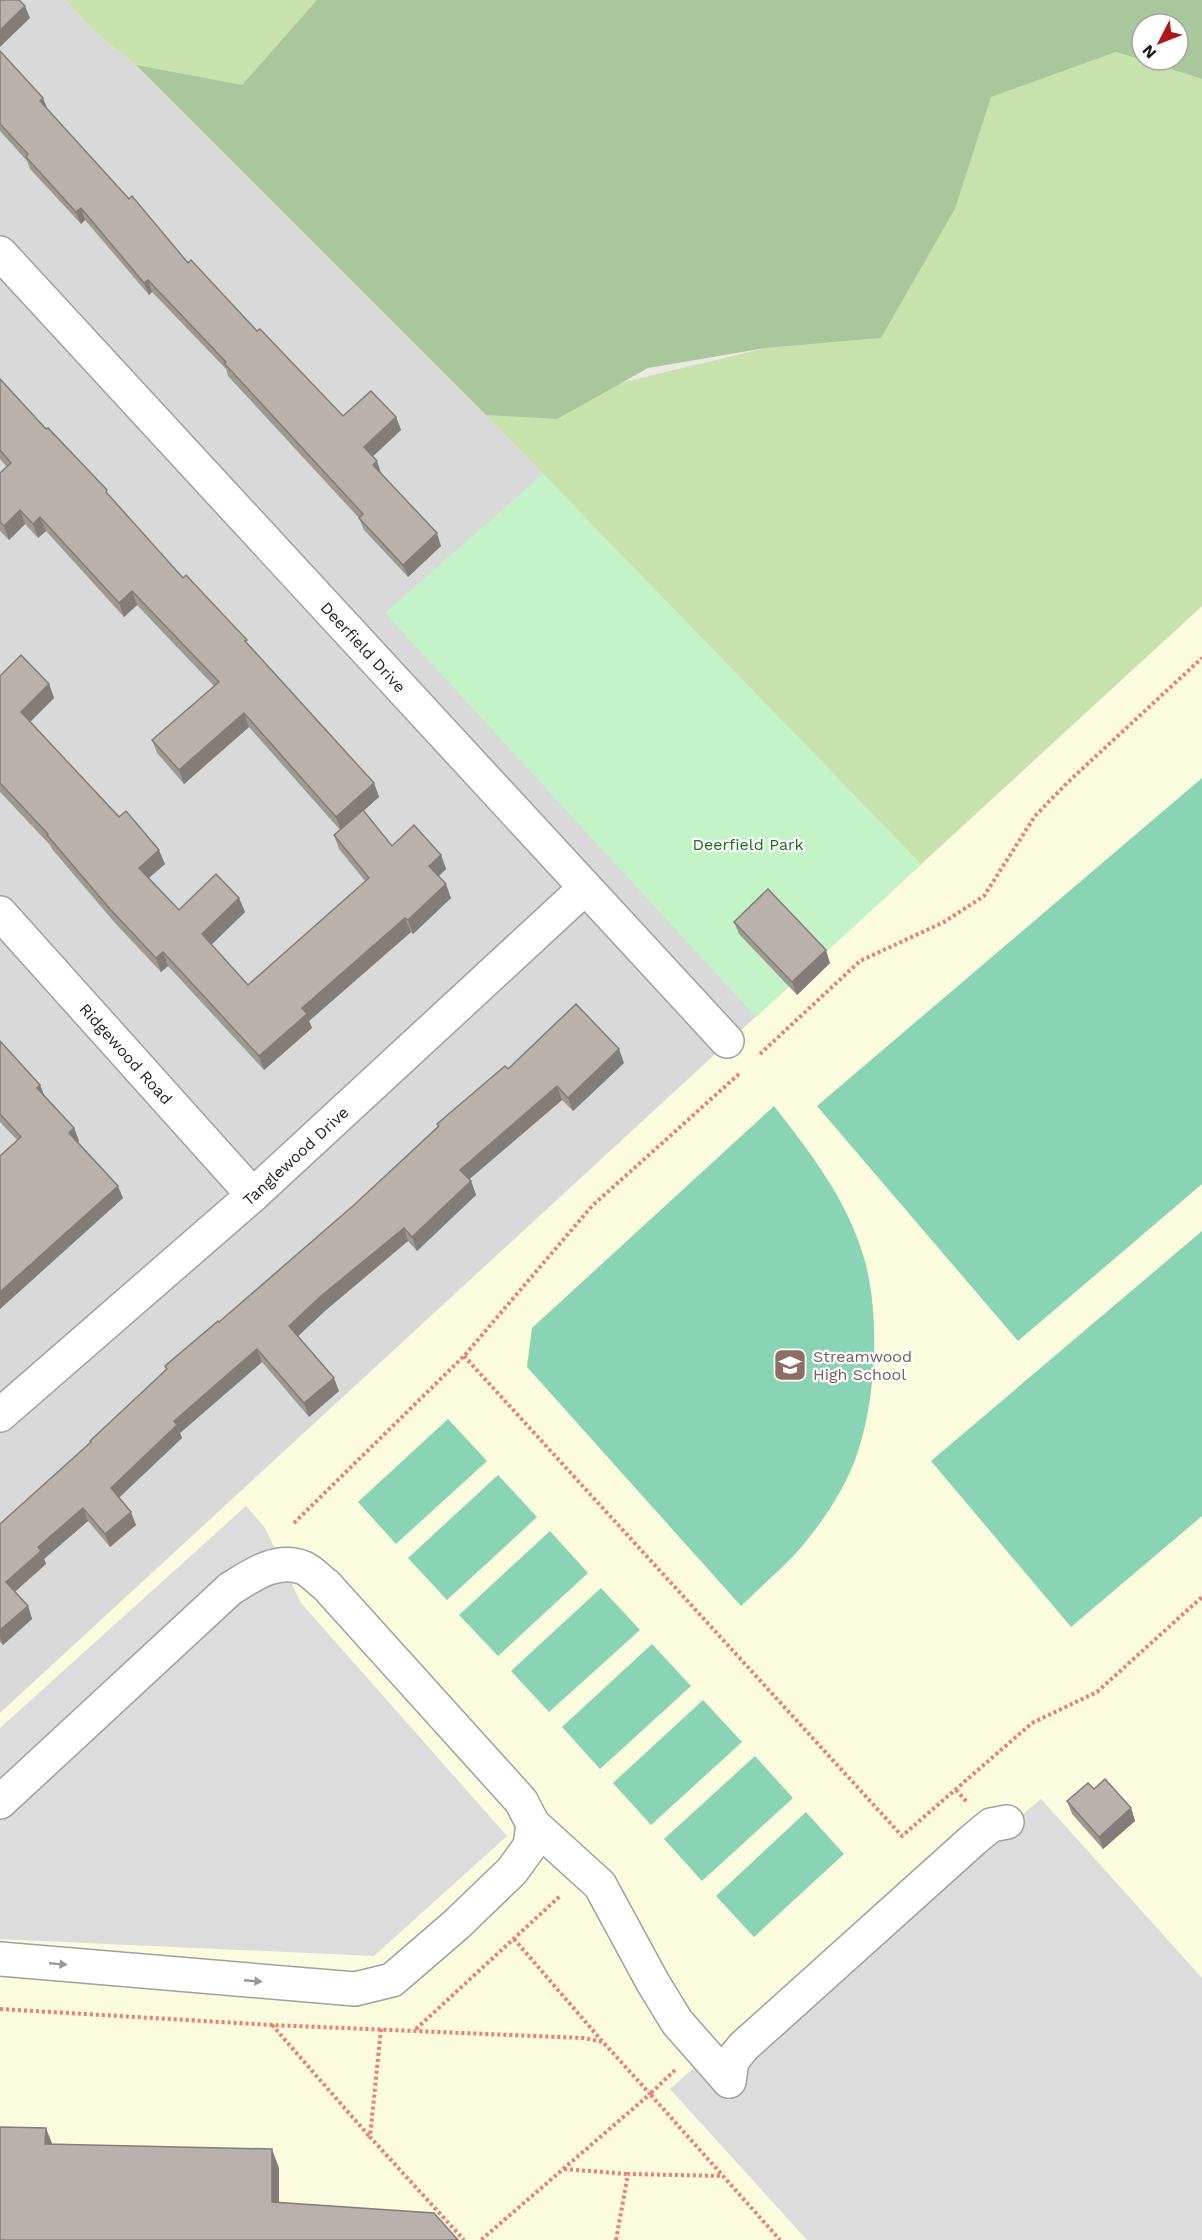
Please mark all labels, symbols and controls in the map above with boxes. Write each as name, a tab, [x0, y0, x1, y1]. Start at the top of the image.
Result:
north arrow	[1130, 12, 1190, 72]
text: N	[1138, 41, 1160, 62]
street label: Deerfield Drive	[317, 598, 410, 696]
park label: Deerfield Park	[692, 835, 804, 854]
street label: Ridgewood Road	[76, 999, 176, 1108]
street label: Tanglewood Drive	[239, 1102, 352, 1209]
school or university icon: Streamwood High School	[772, 1347, 808, 1383]
place label: Streamwood High School	[813, 1347, 912, 1384]
one-way arrow	[49, 1959, 68, 1969]
one-way arrow	[243, 1976, 262, 1985]

